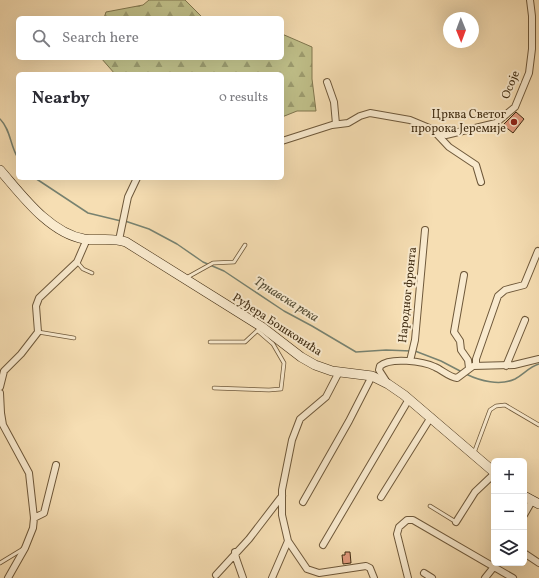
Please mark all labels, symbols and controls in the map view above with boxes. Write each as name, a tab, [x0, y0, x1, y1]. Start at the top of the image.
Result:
north arrow	[443, 12, 479, 48]
search box	[16, 16, 284, 60]
icon: search	[30, 27, 52, 49]
text: Search here	[62, 28, 139, 49]
street label: Осоје	[498, 68, 524, 102]
text: Nearby	[32, 87, 90, 110]
text: 0 results	[219, 89, 268, 107]
place label: Црква Светог пророка Јеремије	[411, 107, 507, 137]
marker: Црква Светог пророка Јеремије	[509, 117, 519, 127]
street label: Народног фронта	[395, 246, 421, 344]
water label: Трнавска река	[250, 273, 322, 327]
street label: Руђера Бошковића	[229, 290, 325, 360]
map controls	[491, 458, 527, 566]
button: +	[491, 458, 527, 494]
button: −	[491, 494, 527, 530]
button: layers	[491, 530, 527, 566]

